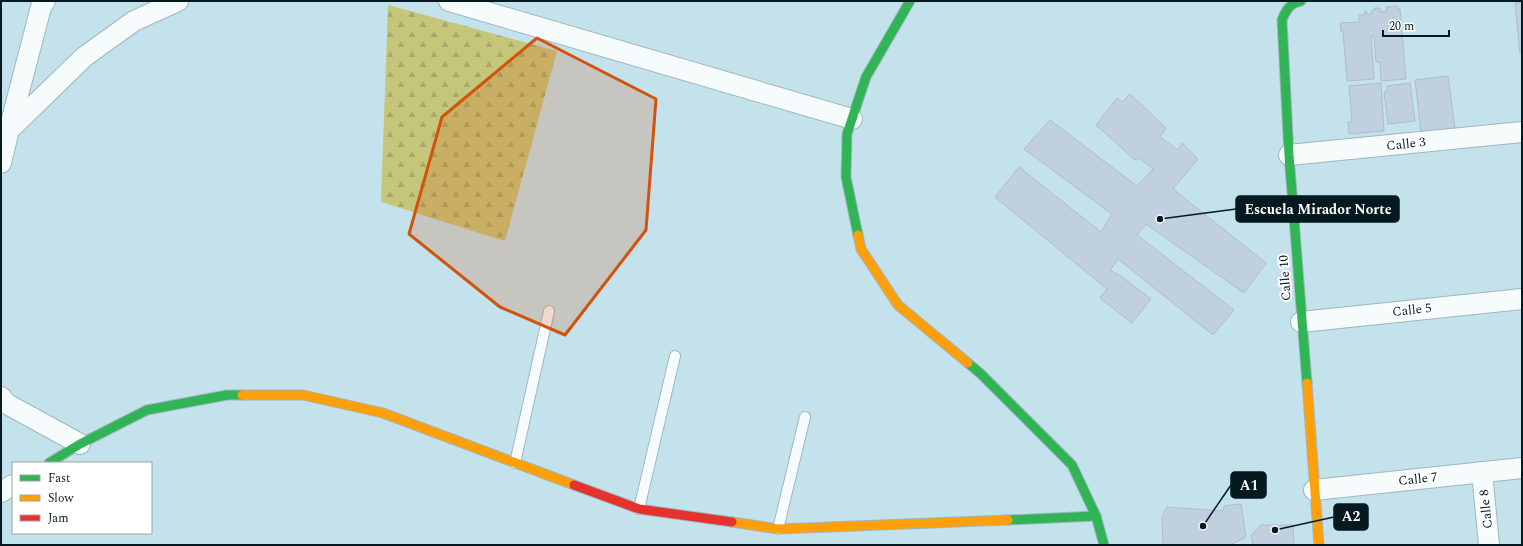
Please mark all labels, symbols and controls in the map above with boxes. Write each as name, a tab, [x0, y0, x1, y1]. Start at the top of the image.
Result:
scale bar	[1383, 12, 1449, 38]
text: 20 m	[1389, 17, 1414, 36]
street label: Calle 3	[1385, 132, 1427, 156]
callout: Escuela Mirador Norte	[1236, 196, 1399, 222]
text: Escuela Mirador Norte	[1244, 199, 1392, 220]
street label: Calle 10	[1273, 254, 1297, 302]
street label: Calle 5	[1391, 298, 1433, 322]
legend	[12, 462, 152, 534]
street label: Calle 7	[1397, 467, 1439, 491]
text: Fast	[48, 469, 70, 488]
callout: A1	[1231, 472, 1266, 498]
text: A1	[1240, 475, 1258, 496]
street label: Calle 8	[1474, 488, 1498, 530]
text: Slow	[48, 489, 74, 508]
callout: A2	[1334, 504, 1368, 530]
text: A2	[1342, 506, 1360, 527]
text: Jam	[48, 509, 69, 528]

